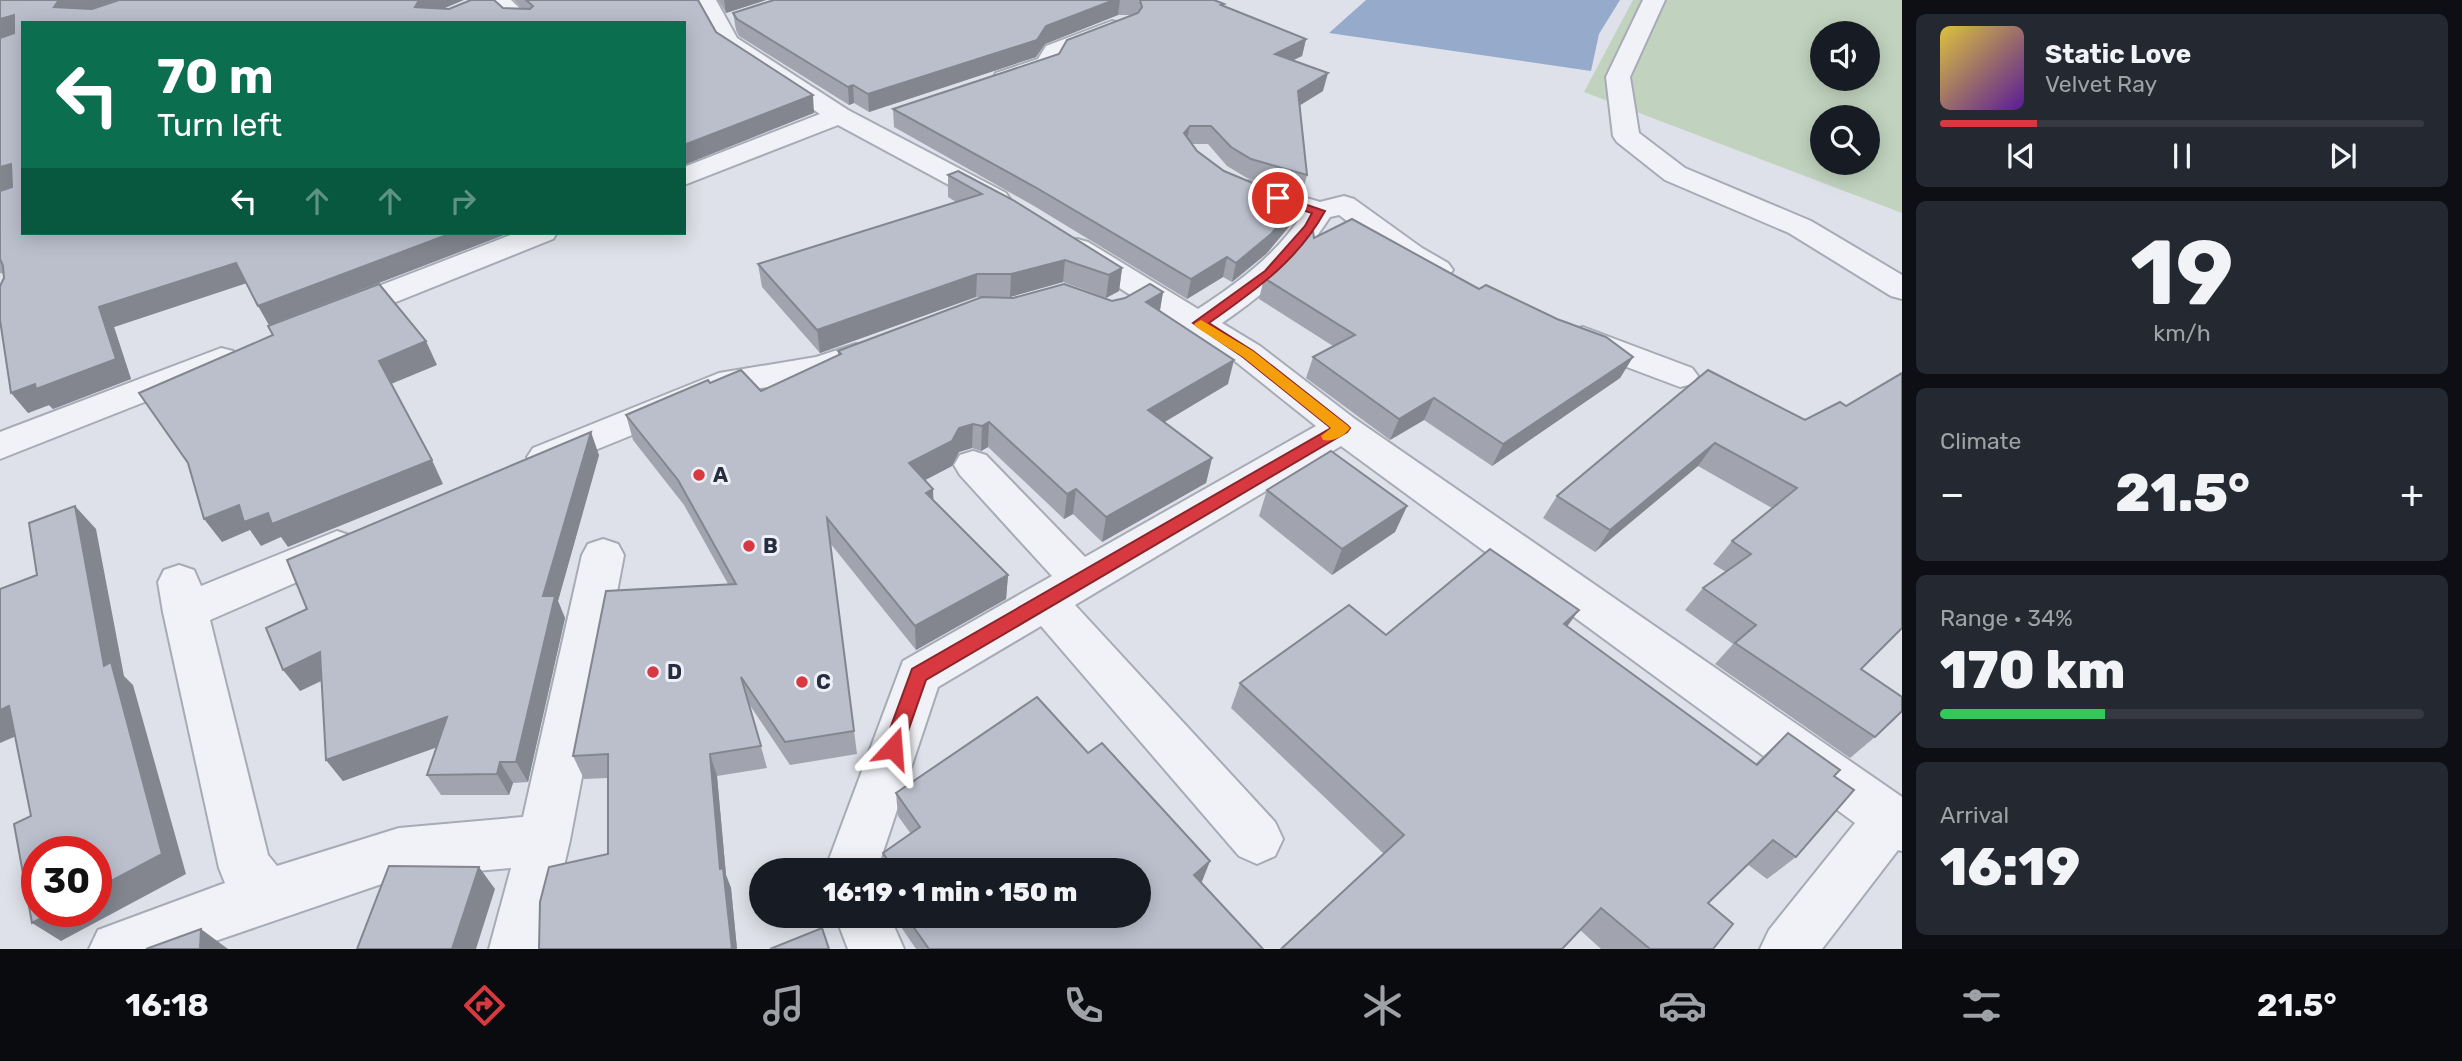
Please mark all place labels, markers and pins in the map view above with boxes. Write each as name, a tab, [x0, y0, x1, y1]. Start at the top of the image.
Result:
pin	[1248, 168, 1308, 228]
place label: A	[713, 462, 728, 487]
marker: A	[691, 467, 707, 483]
place label: B	[763, 533, 778, 558]
marker: B	[741, 538, 757, 554]
place label: D	[667, 659, 682, 684]
marker: D	[645, 664, 661, 680]
place label: C	[816, 669, 831, 694]
marker: C	[794, 674, 810, 690]

